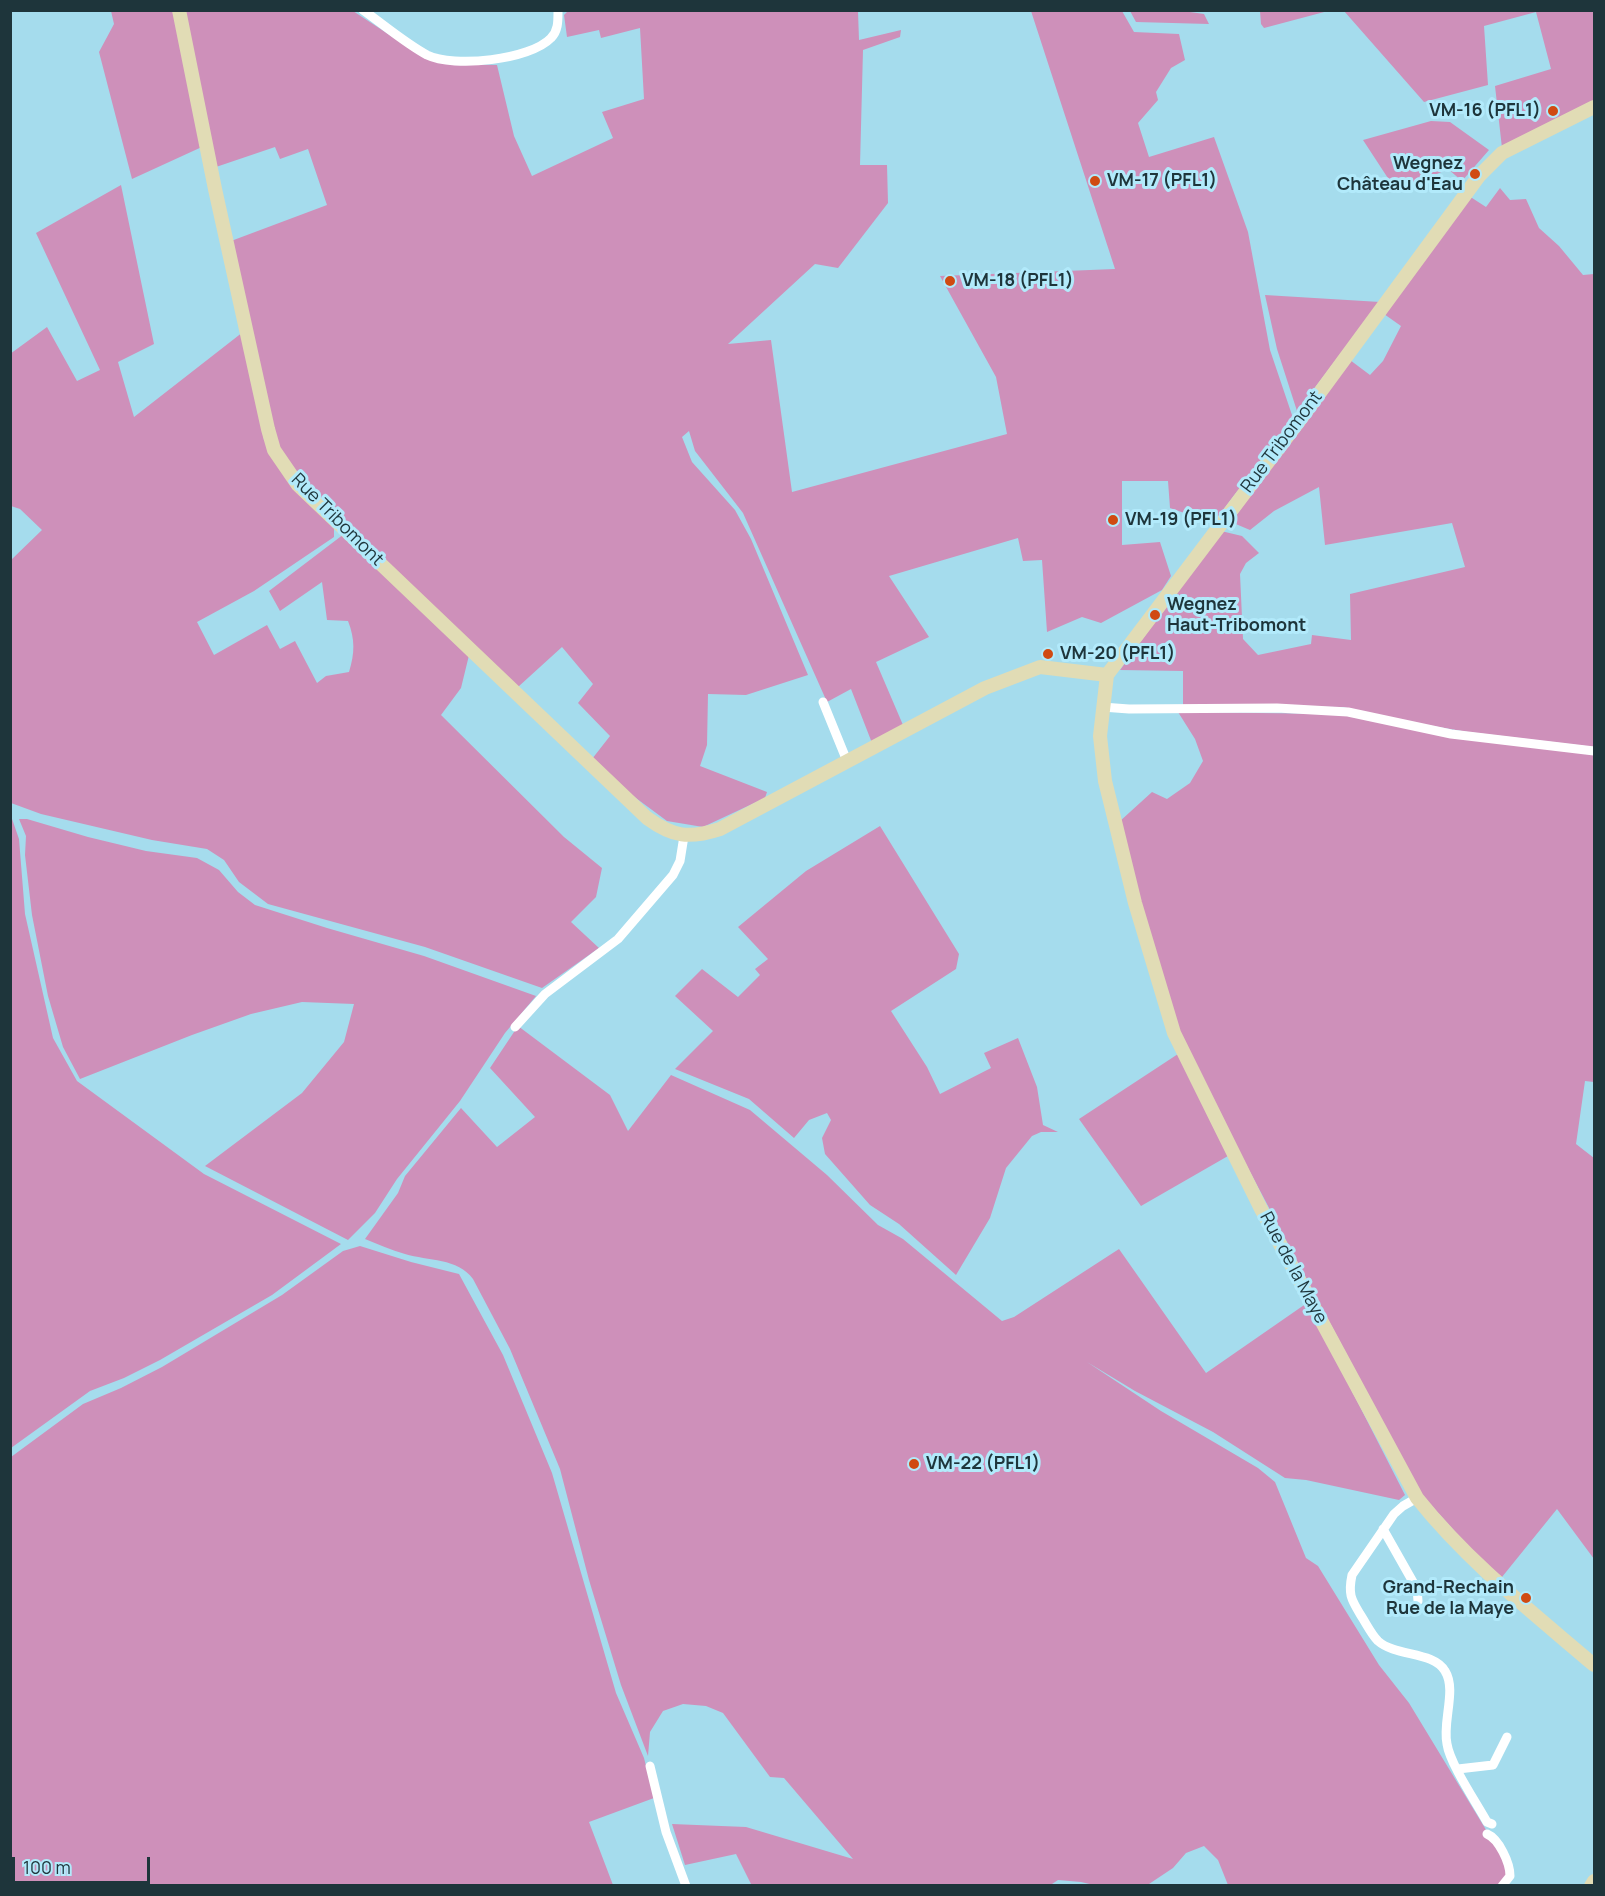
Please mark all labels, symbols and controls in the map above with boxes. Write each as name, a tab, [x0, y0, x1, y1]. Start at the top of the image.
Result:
place label: VM-16 (PFL1)	[1429, 100, 1541, 122]
marker: VM-16 (PFL1)	[1546, 104, 1560, 118]
place label: Wegnez Château d'Eau	[1337, 153, 1463, 195]
marker: Wegnez Château d'Eau	[1468, 167, 1482, 181]
place label: VM-17 (PFL1)	[1107, 170, 1217, 192]
marker: VM-17 (PFL1)	[1088, 174, 1102, 188]
place label: VM-18 (PFL1)	[962, 270, 1074, 292]
marker: VM-18 (PFL1)	[943, 274, 957, 288]
street label: Rue Tribomont	[1237, 387, 1327, 497]
street label: Rue Tribomont	[286, 469, 388, 571]
place label: VM-19 (PFL1)	[1125, 509, 1237, 531]
marker: VM-19 (PFL1)	[1106, 513, 1120, 527]
place label: Wegnez Haut-Tribomont	[1167, 594, 1306, 636]
marker: Wegnez Haut-Tribomont	[1148, 608, 1162, 622]
place label: VM-20 (PFL1)	[1060, 643, 1175, 665]
marker: VM-20 (PFL1)	[1041, 647, 1055, 661]
street label: Rue de la Maye	[1255, 1209, 1331, 1327]
place label: VM-22 (PFL1)	[926, 1453, 1040, 1475]
marker: VM-22 (PFL1)	[907, 1457, 921, 1471]
place label: Grand-Rechain Rue de la Maye	[1383, 1577, 1514, 1620]
marker: Grand-Rechain Rue de la Maye	[1519, 1591, 1533, 1605]
scale bar	[15, 1845, 153, 1883]
text: 100 m	[23, 1855, 71, 1879]

